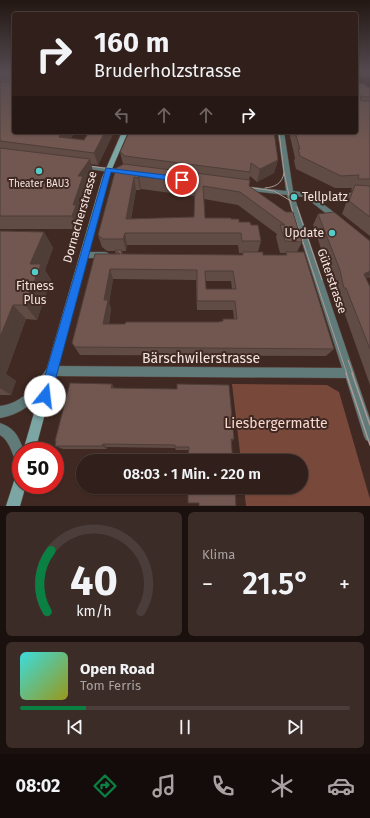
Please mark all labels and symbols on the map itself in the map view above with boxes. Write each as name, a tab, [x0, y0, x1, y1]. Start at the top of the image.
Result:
pin	[165, 163, 199, 197]
marker: Theater BAU3	[34, 166, 44, 176]
street label: Dornacherstrasse	[60, 169, 100, 265]
place label: Theater BAU3	[9, 178, 69, 190]
place label: Tellplatz	[302, 190, 348, 204]
marker: Tellplatz	[289, 192, 299, 202]
place label: Update	[285, 226, 324, 240]
marker: Update	[327, 228, 337, 238]
street label: Güterstrasse	[314, 247, 350, 315]
marker: Fitness Plus	[30, 267, 40, 277]
place label: Fitness Plus	[16, 279, 54, 307]
street label: Bärschwilerstrasse	[142, 350, 260, 367]
position arrow	[24, 375, 66, 417]
park label: Liesbergermatte	[224, 415, 328, 432]
speed limit sign: 50	[12, 442, 64, 494]

